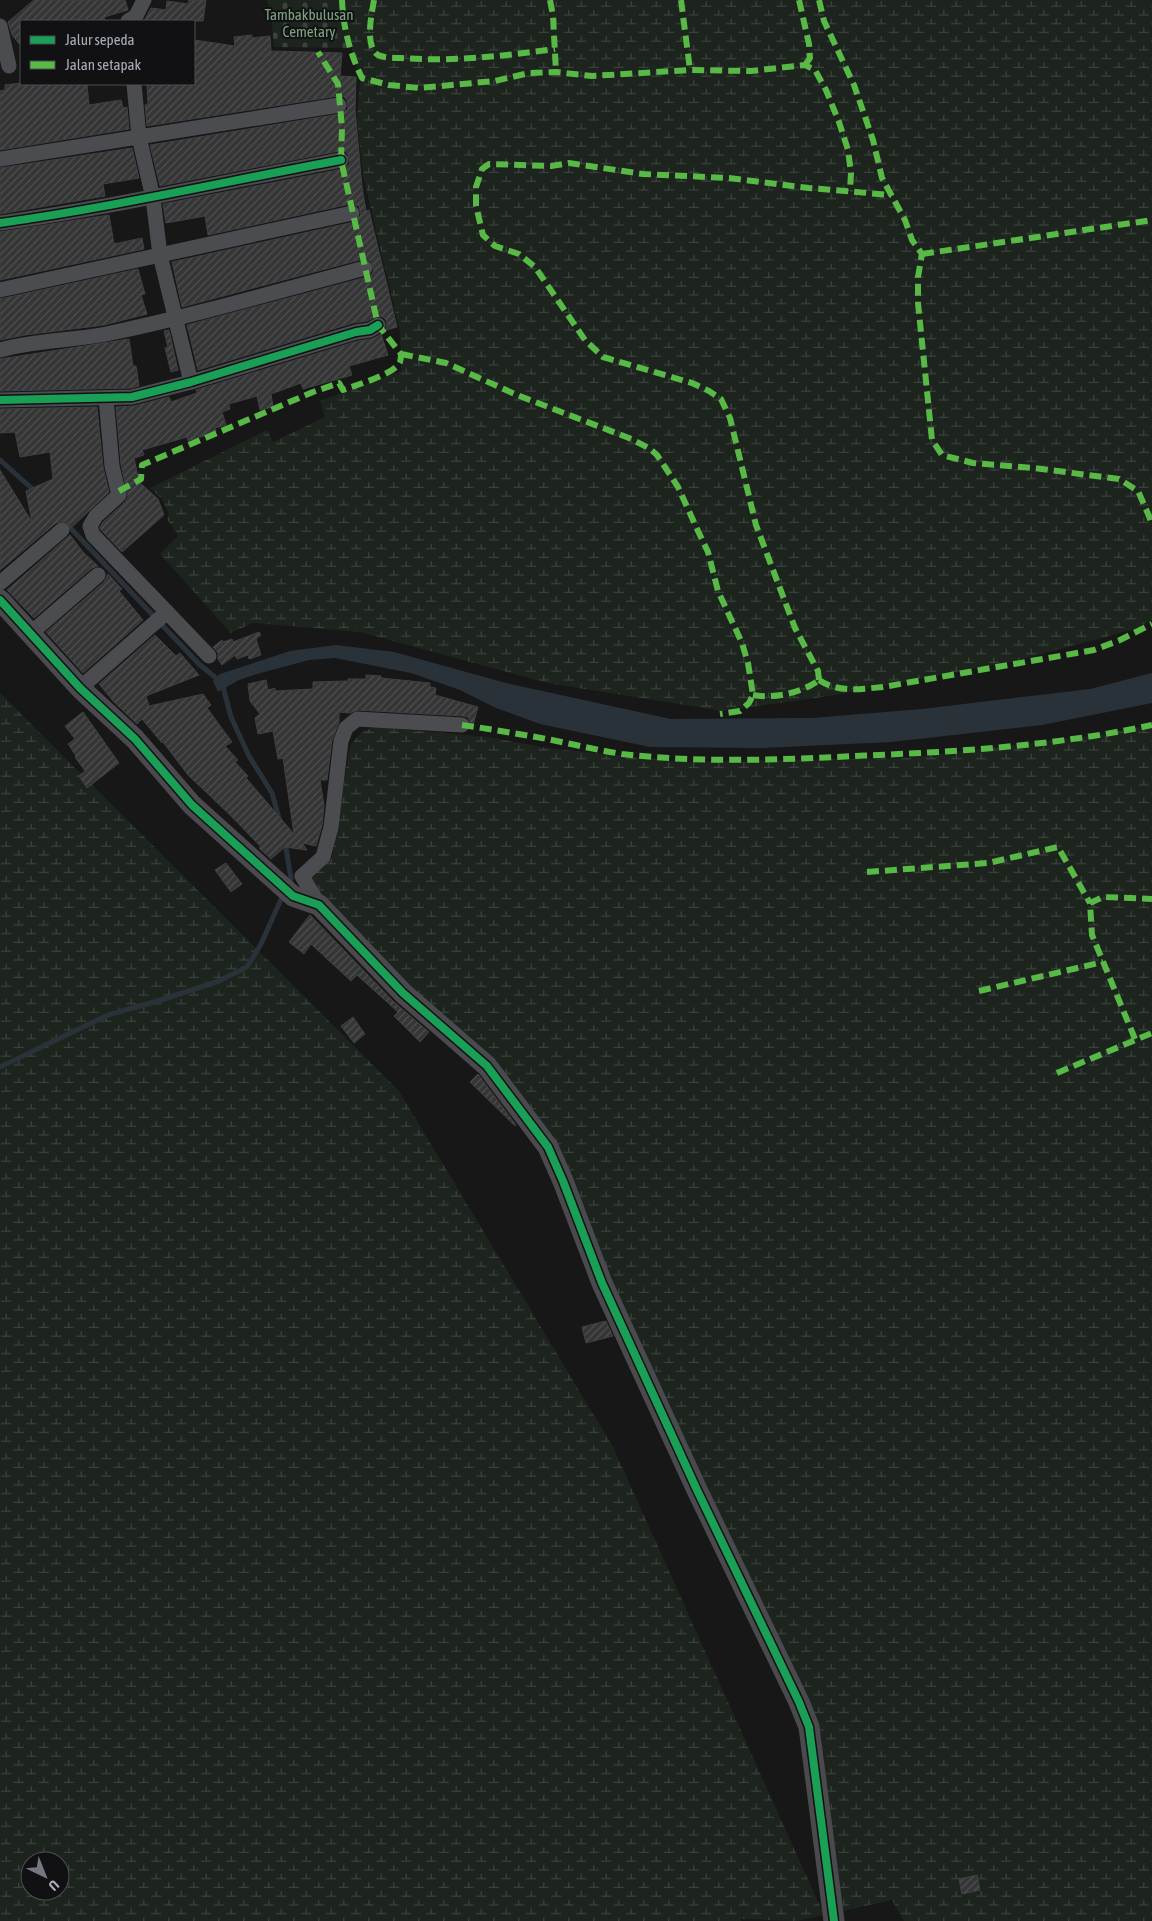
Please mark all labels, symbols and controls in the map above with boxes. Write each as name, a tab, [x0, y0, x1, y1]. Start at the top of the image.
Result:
park label: Tambakbulusan Cemetary	[264, 6, 354, 40]
legend	[20, 20, 195, 85]
text: Jalur sepeda	[65, 31, 135, 48]
text: Jalan setapak	[65, 56, 142, 73]
north arrow	[20, 1851, 70, 1901]
text: U	[45, 1877, 62, 1894]

